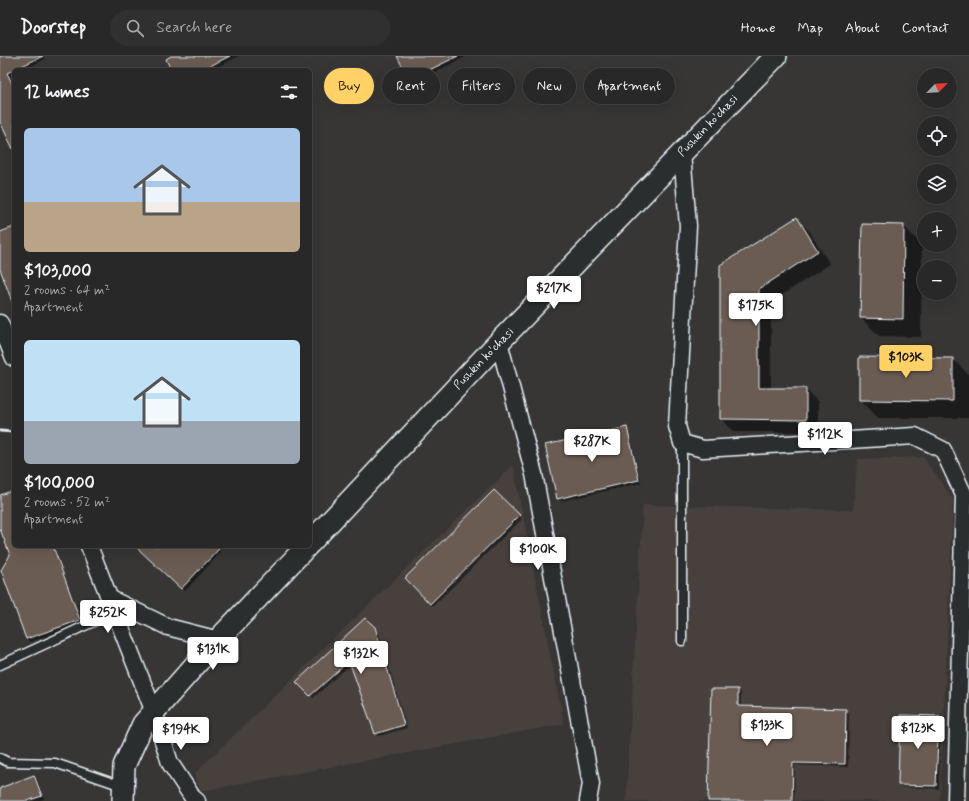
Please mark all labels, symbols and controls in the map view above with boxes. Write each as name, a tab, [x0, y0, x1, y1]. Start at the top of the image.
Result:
search box	[110, 10, 390, 46]
text: Doorstep	[20, 15, 86, 40]
icon: search	[124, 17, 146, 39]
text: Search here	[156, 18, 232, 38]
text: Home	[741, 19, 775, 37]
text: Map	[797, 19, 823, 37]
text: About	[845, 19, 880, 37]
text: Contact	[902, 19, 949, 37]
chip: Buy	[324, 68, 374, 104]
chip: Rent	[382, 68, 440, 104]
chip: Filters	[448, 68, 515, 104]
chip: New	[523, 68, 576, 104]
chip: Apartment	[584, 68, 675, 104]
north arrow	[917, 68, 957, 108]
map controls	[917, 68, 957, 300]
text: 12 homes	[24, 81, 90, 103]
icon: filters	[278, 81, 300, 103]
street label: Pushkin ko'chasi	[674, 91, 742, 161]
button: locate	[917, 116, 957, 156]
icon: home	[126, 154, 198, 226]
button: layers	[917, 164, 957, 204]
button: +	[917, 212, 957, 252]
text: $103,000	[24, 260, 91, 282]
button: −	[917, 260, 957, 300]
pin: $217K	[526, 276, 582, 310]
text: $217K	[536, 280, 572, 297]
text: 2 rooms · 64 m²	[24, 282, 110, 299]
pin: $175K	[728, 293, 784, 327]
text: $175K	[738, 297, 774, 314]
text: Apartment	[24, 299, 83, 316]
street label: Pushkin ko'chasi	[450, 324, 518, 394]
pin: $103K	[878, 345, 934, 379]
text: $103K	[888, 349, 924, 366]
icon: home	[126, 366, 198, 438]
pin: $112K	[797, 422, 853, 456]
text: $112K	[807, 426, 843, 443]
pin: $287K	[564, 429, 620, 463]
text: $287K	[573, 433, 611, 450]
text: $100,000	[24, 472, 95, 494]
text: 2 rooms · 52 m²	[24, 494, 110, 511]
text: Apartment	[24, 511, 83, 528]
pin: $100K	[510, 537, 566, 571]
text: $100K	[519, 541, 557, 558]
pin: $252K	[80, 600, 136, 634]
text: $252K	[89, 604, 127, 621]
pin: $131K	[185, 637, 241, 671]
text: $131K	[196, 641, 230, 658]
pin: $132K	[333, 641, 389, 675]
text: $132K	[343, 645, 379, 662]
pin: $133K	[739, 713, 795, 747]
pin: $123K	[890, 716, 946, 750]
pin: $194K	[153, 717, 209, 751]
text: $133K	[750, 717, 784, 734]
text: $123K	[901, 720, 935, 737]
text: $194K	[162, 721, 200, 738]

